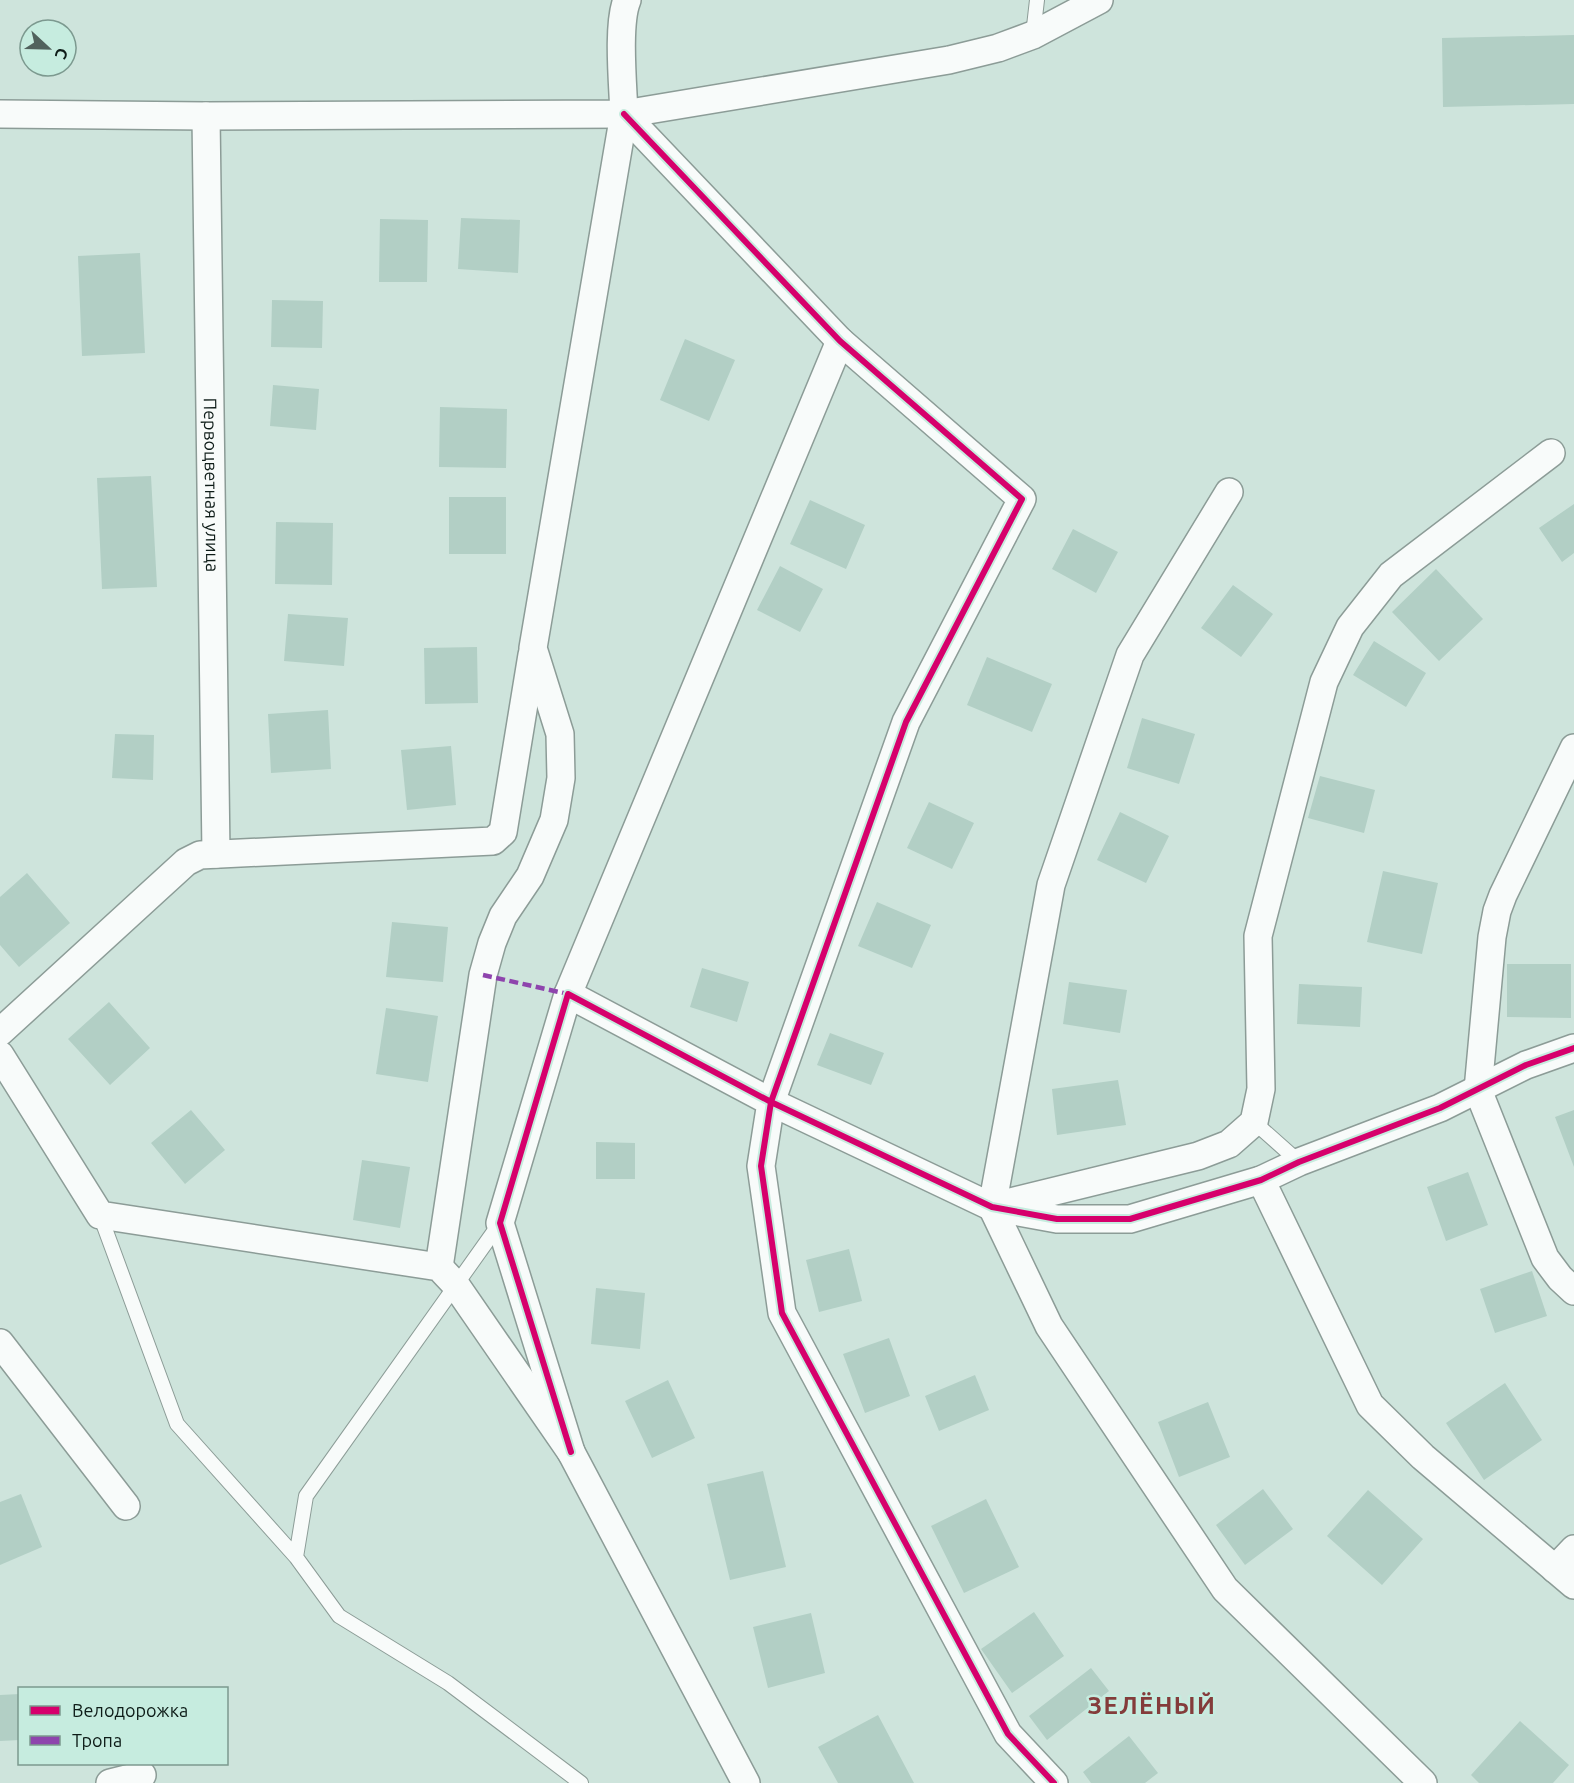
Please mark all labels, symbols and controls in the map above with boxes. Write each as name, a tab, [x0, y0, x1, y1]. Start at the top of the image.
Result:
north arrow	[18, 18, 78, 78]
text: С	[52, 46, 72, 62]
street label: Первоцветная улица	[201, 398, 223, 572]
legend	[18, 1687, 228, 1765]
district label: ЗЕЛЁНЫЙ	[1088, 1692, 1216, 1719]
text: Велодорожка	[72, 1700, 188, 1720]
text: Тропа	[72, 1730, 122, 1750]

